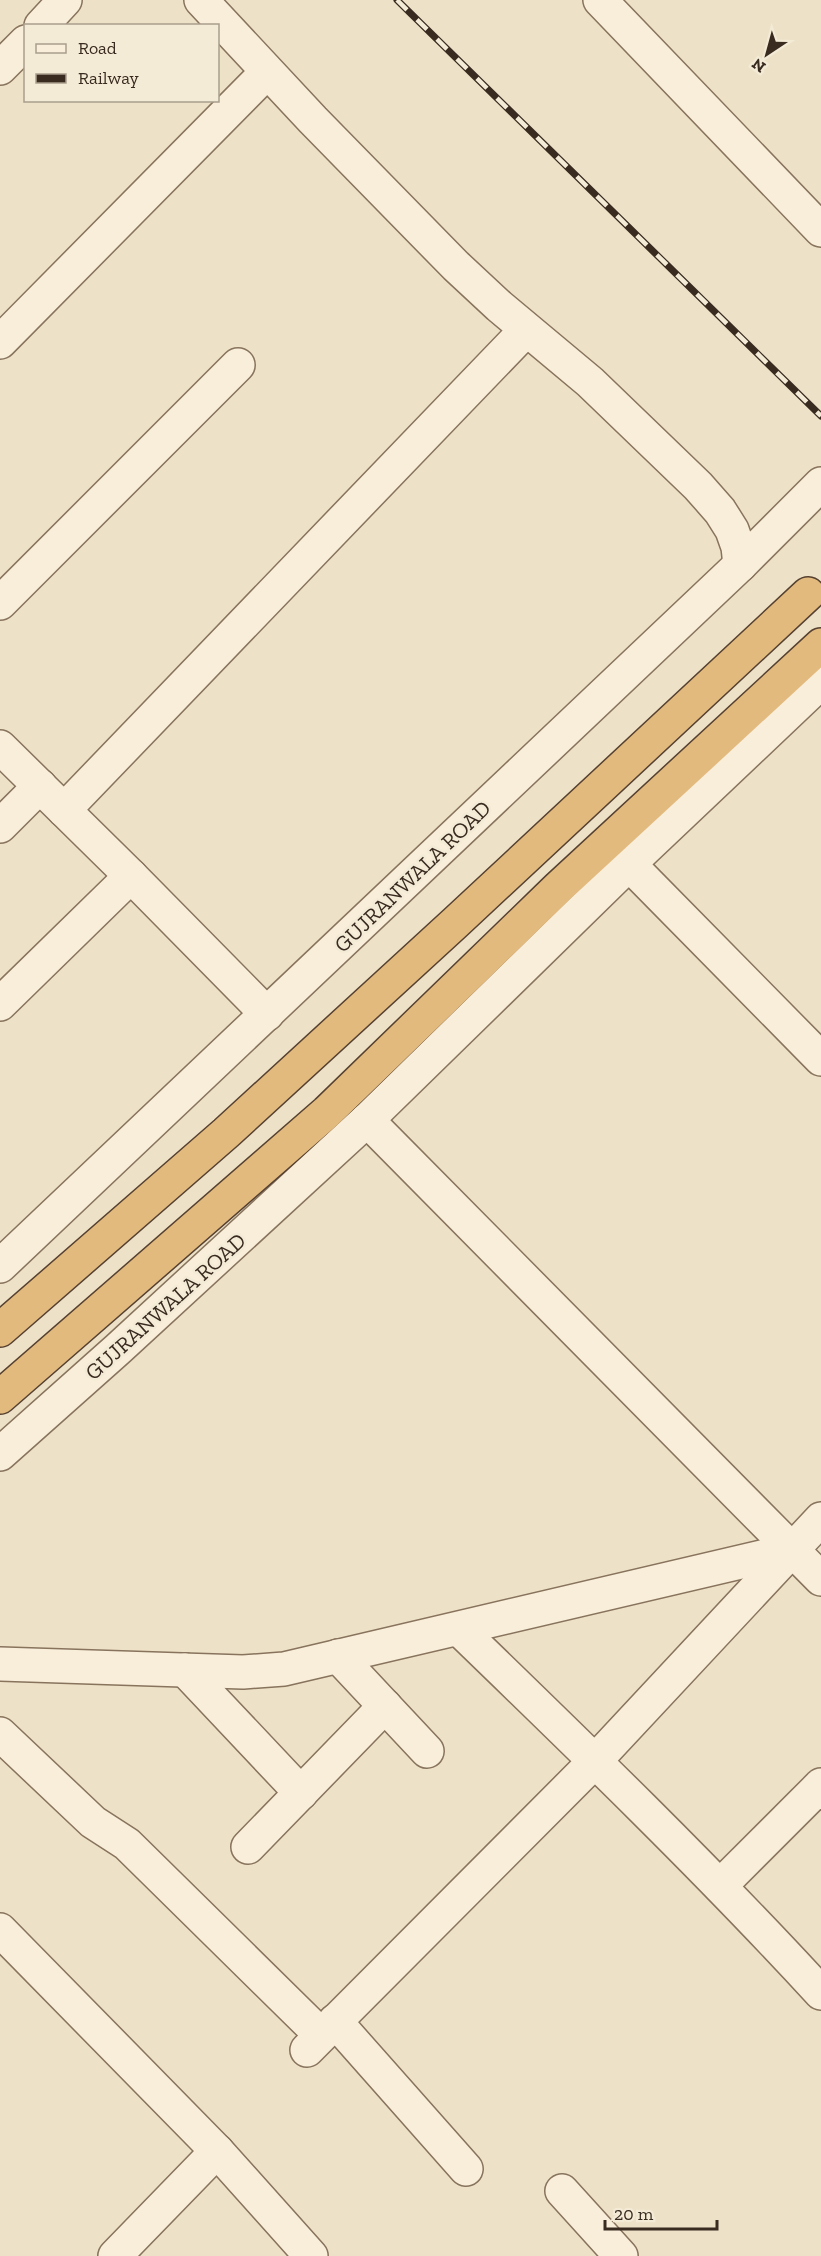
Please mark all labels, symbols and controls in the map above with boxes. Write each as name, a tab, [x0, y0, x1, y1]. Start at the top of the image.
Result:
legend	[24, 24, 219, 102]
north arrow	[737, 24, 797, 84]
text: Road	[78, 37, 117, 59]
text: N	[748, 54, 769, 77]
text: Railway	[78, 67, 140, 89]
street label: GUJRANWALA ROAD	[328, 795, 496, 958]
street label: GUJRANWALA ROAD	[79, 1227, 251, 1386]
scale bar	[605, 2193, 718, 2231]
text: 20 m	[614, 2203, 654, 2225]

